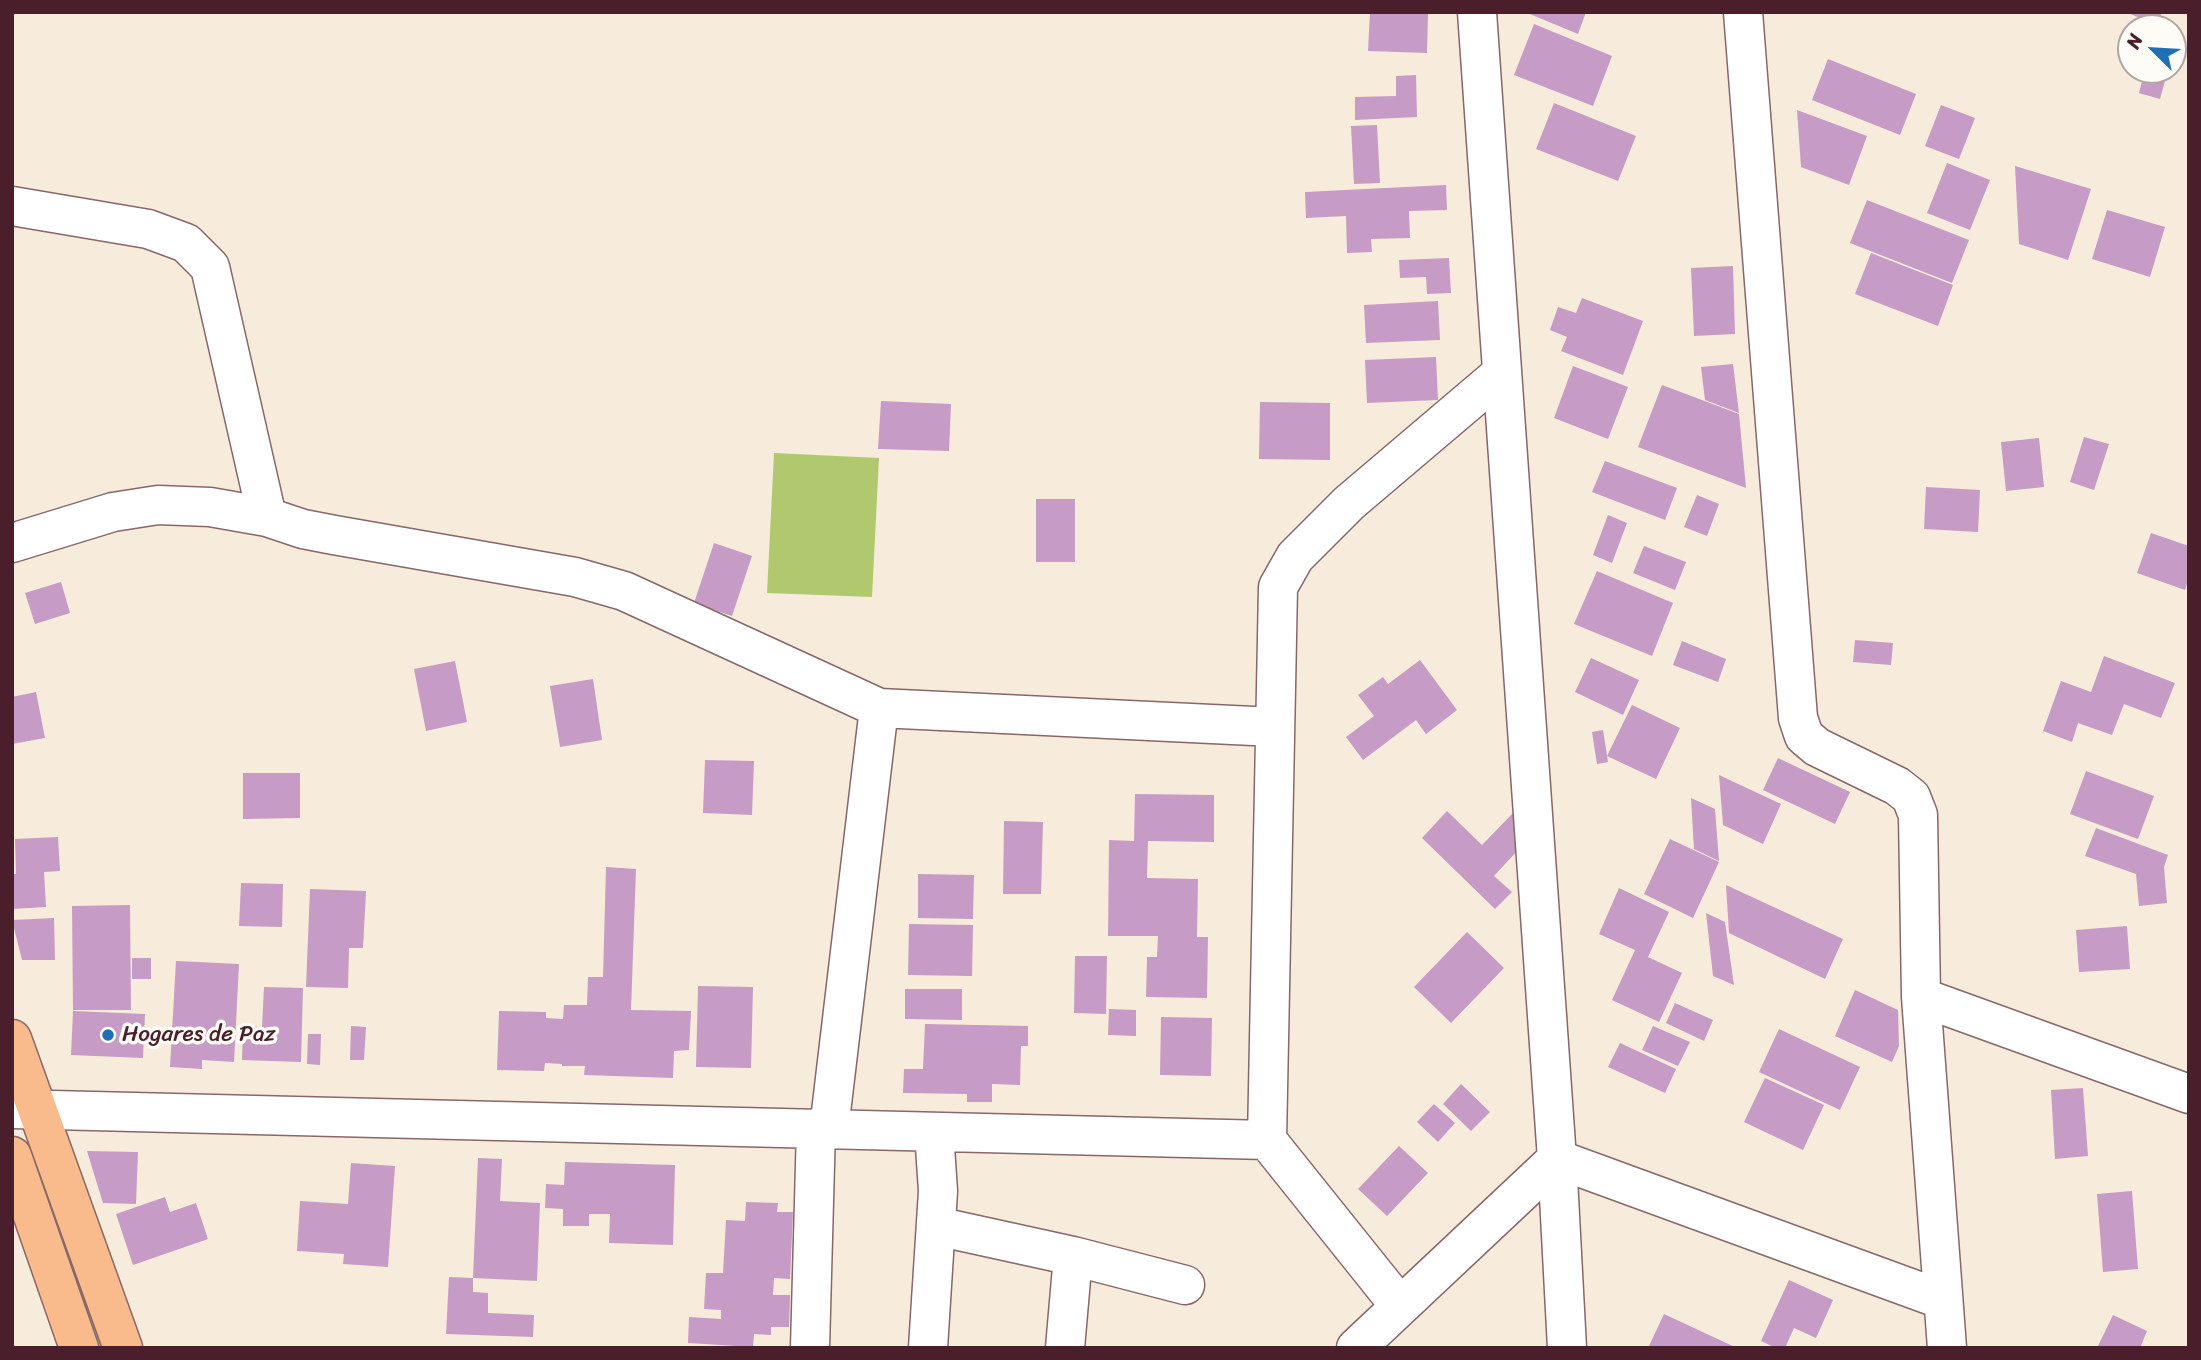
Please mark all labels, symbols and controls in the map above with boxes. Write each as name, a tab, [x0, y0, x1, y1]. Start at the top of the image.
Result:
north arrow	[2117, 14, 2187, 84]
text: N	[2116, 28, 2152, 54]
place label: Hogares de Paz	[122, 1021, 275, 1049]
marker: Hogares de Paz	[100, 1027, 116, 1043]

